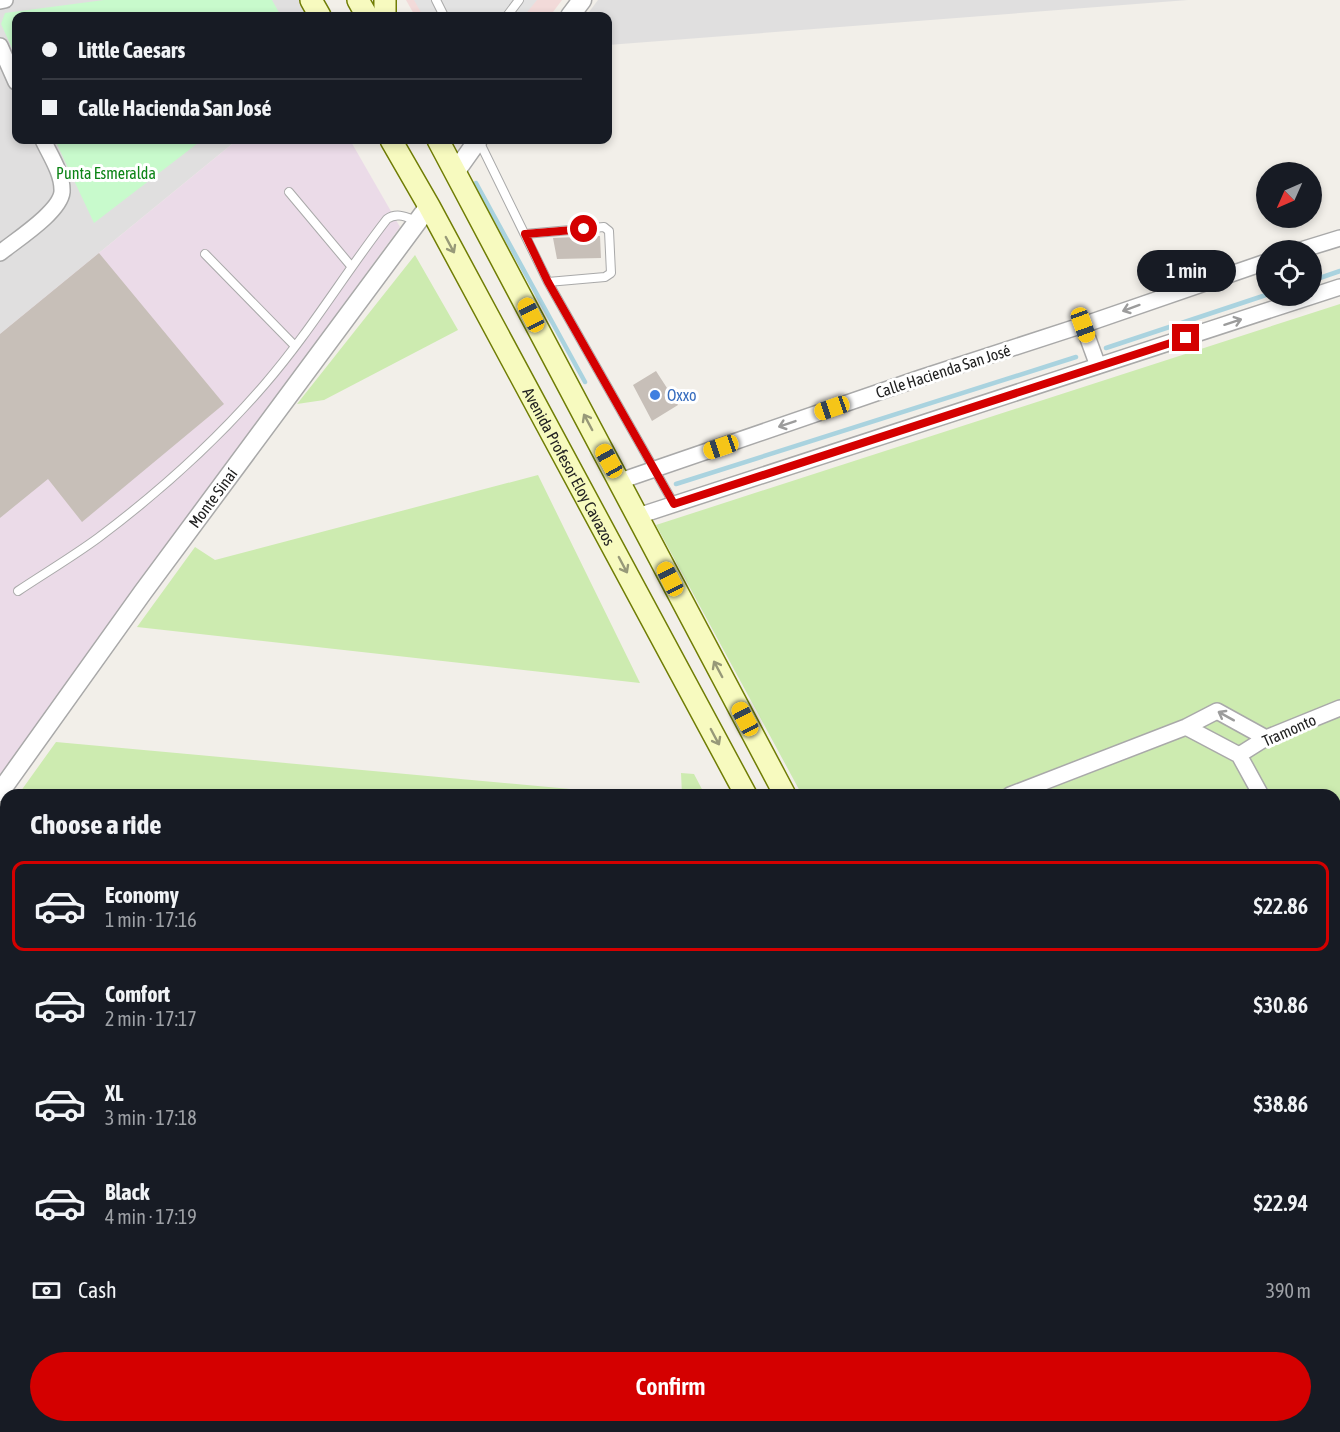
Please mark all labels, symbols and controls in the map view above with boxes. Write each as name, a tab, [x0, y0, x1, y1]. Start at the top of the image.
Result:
text: Little Caesars	[78, 37, 185, 63]
text: Calle Hacienda San José	[78, 95, 271, 121]
north arrow	[1256, 162, 1322, 228]
map controls	[1256, 162, 1322, 306]
park label: Punta Esmeralda	[56, 164, 156, 182]
route start	[570, 215, 597, 242]
one-way arrow	[445, 236, 456, 254]
button: locate	[1256, 240, 1322, 306]
callout: 1 min	[1136, 251, 1236, 293]
text: 1 min	[1166, 259, 1207, 282]
car	[515, 295, 547, 335]
one-way arrow	[1122, 303, 1141, 314]
car	[1068, 305, 1098, 345]
one-way arrow	[1223, 316, 1242, 327]
route end	[1172, 324, 1199, 351]
street label: Calle Hacienda San José	[873, 341, 1013, 401]
street label: Avenida Profesor Eloy Cavazos	[519, 384, 619, 549]
place label: Oxxo	[667, 386, 697, 404]
marker: Oxxo	[648, 388, 662, 402]
car	[812, 394, 852, 422]
one-way arrow	[582, 414, 593, 432]
one-way arrow	[778, 419, 797, 430]
car	[701, 433, 741, 461]
car	[592, 441, 626, 481]
street label: Monte Sinaí	[185, 464, 241, 531]
one-way arrow	[617, 556, 629, 573]
car	[654, 559, 686, 599]
one-way arrow	[712, 661, 723, 679]
car	[729, 699, 761, 739]
one-way arrow	[1218, 710, 1235, 722]
street label: Tramonto	[1259, 710, 1319, 750]
one-way arrow	[710, 727, 721, 745]
text: Choose a ride	[30, 809, 162, 840]
icon: car	[33, 879, 87, 933]
text: Economy	[105, 882, 179, 908]
text: $22.86	[1253, 893, 1308, 919]
text: 1 min · 17:16	[105, 908, 197, 931]
icon: car	[33, 978, 87, 1032]
text: Comfort	[105, 981, 170, 1007]
text: $30.86	[1253, 992, 1308, 1018]
text: 2 min · 17:17	[105, 1007, 197, 1030]
icon: car	[33, 1077, 87, 1131]
text: XL	[105, 1080, 123, 1106]
text: $38.86	[1253, 1091, 1308, 1117]
text: 3 min · 17:18	[105, 1106, 197, 1129]
icon: car	[33, 1176, 87, 1230]
text: Black	[105, 1179, 149, 1205]
text: $22.94	[1253, 1190, 1308, 1216]
text: 4 min · 17:19	[105, 1205, 197, 1228]
icon: cash	[30, 1274, 63, 1307]
text: Cash	[78, 1277, 117, 1303]
text: 390 m	[1266, 1279, 1311, 1302]
button: Confirm	[30, 1352, 1311, 1421]

